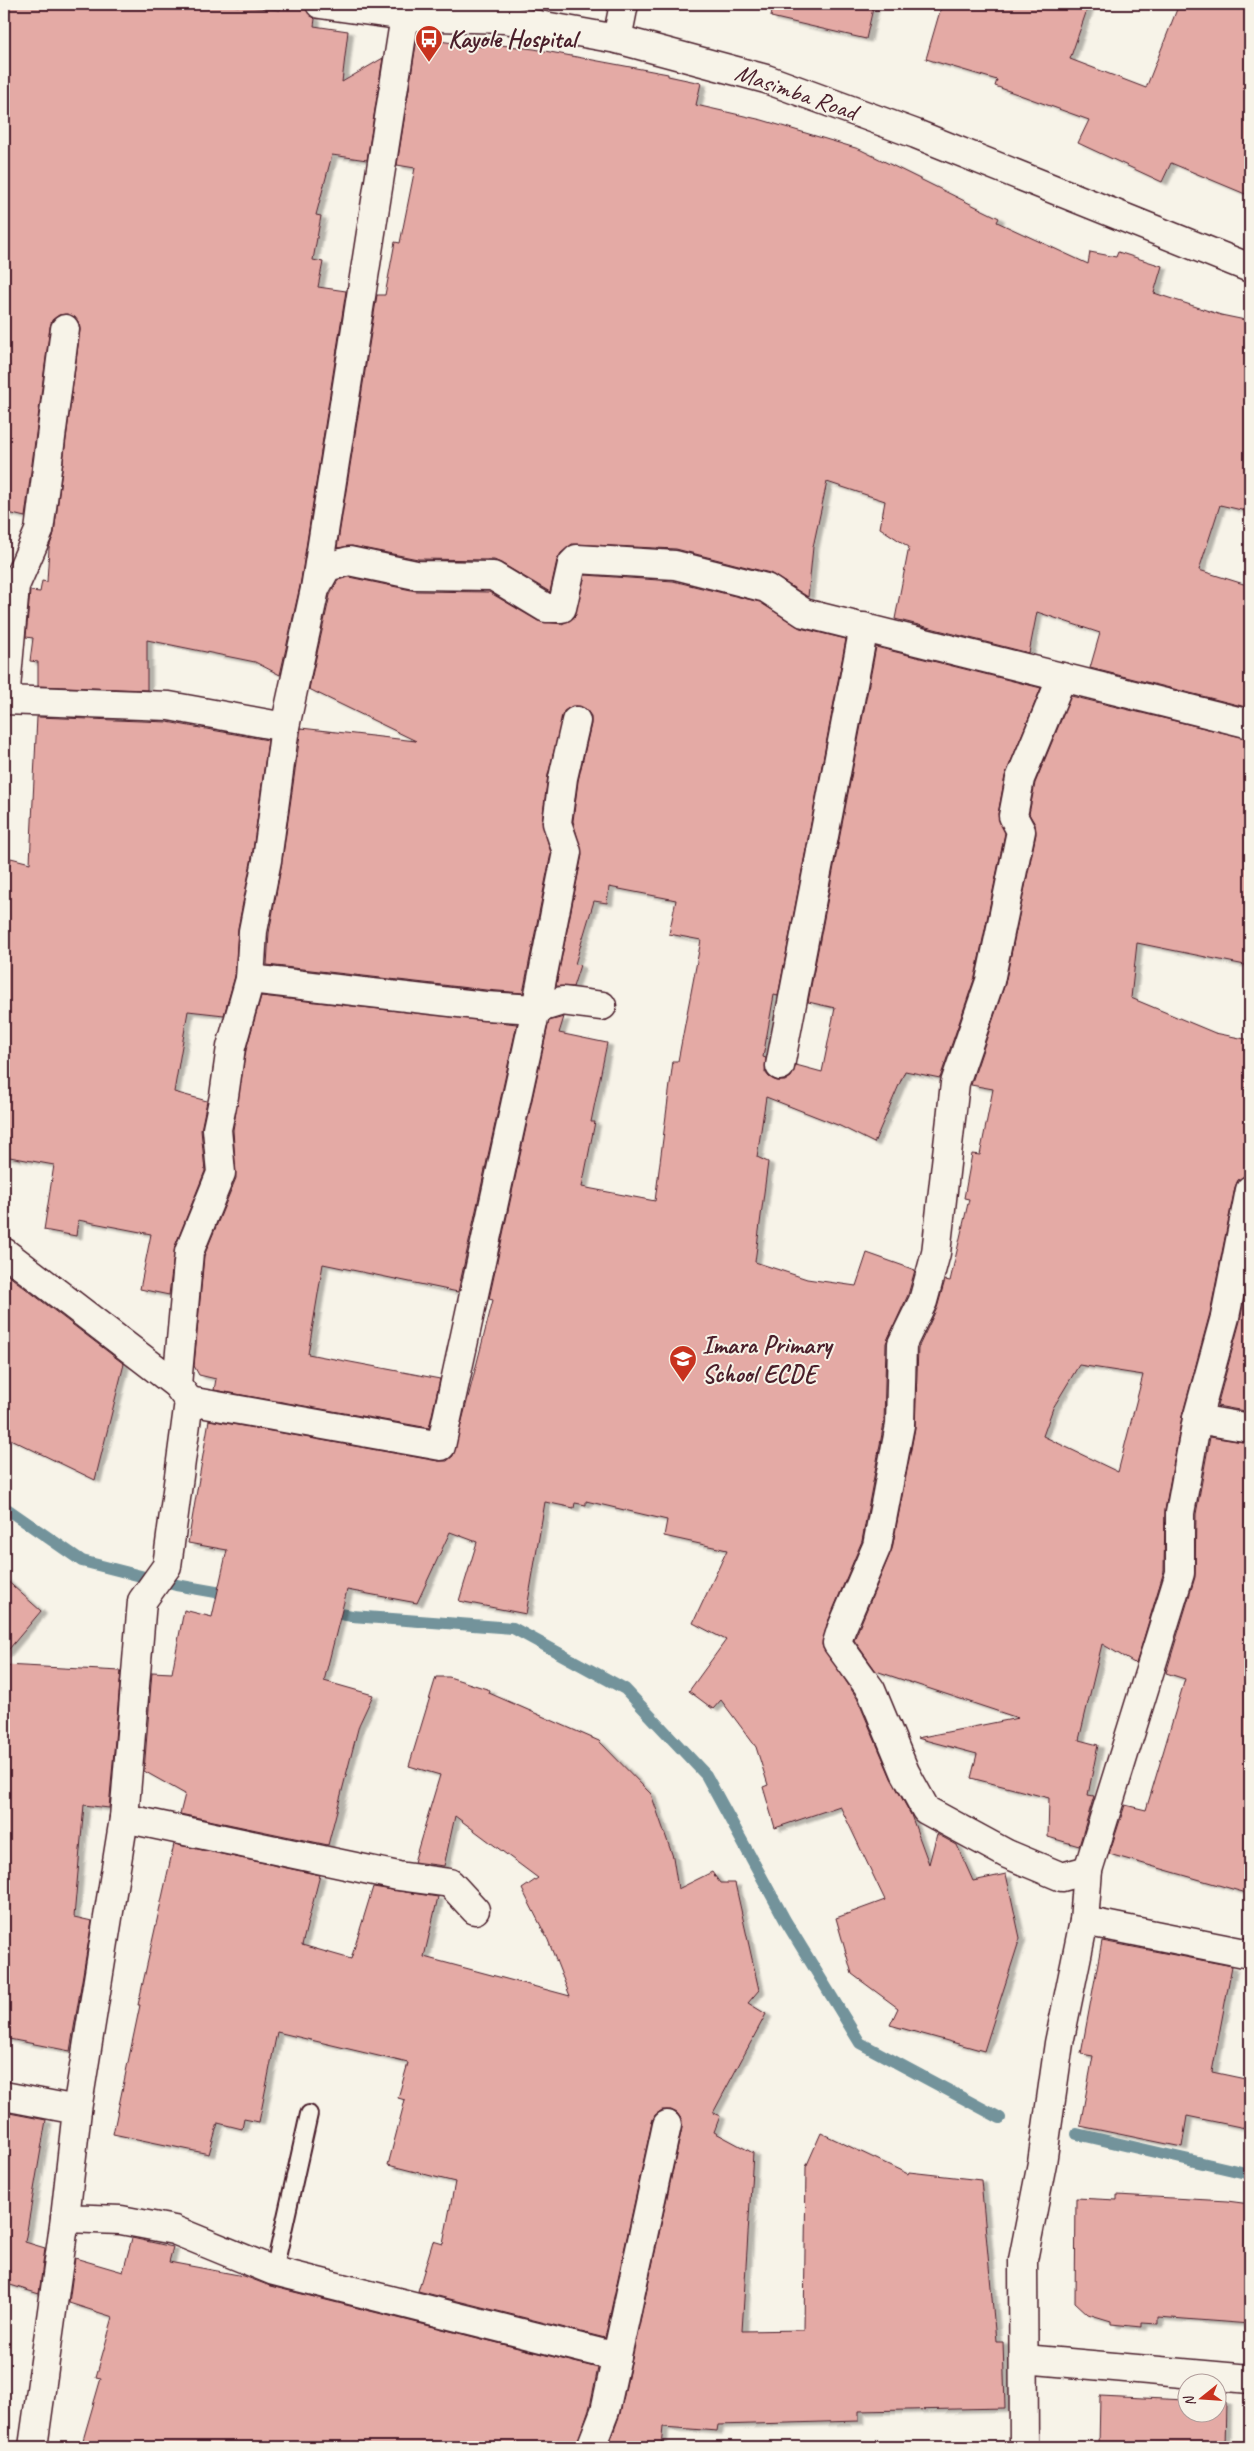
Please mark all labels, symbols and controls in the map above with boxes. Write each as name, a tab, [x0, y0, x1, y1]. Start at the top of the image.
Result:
place label: Kayole Hospital	[448, 23, 581, 55]
bus stop icon: Kayole Hospital	[414, 24, 444, 63]
street label: Masimba Road	[731, 56, 865, 129]
place label: Imara Primary School ECDE	[702, 1329, 834, 1390]
school or university icon: Imara Primary School ECDE	[668, 1344, 698, 1383]
north arrow	[1176, 2374, 1226, 2424]
text: N	[1180, 2393, 1199, 2408]

